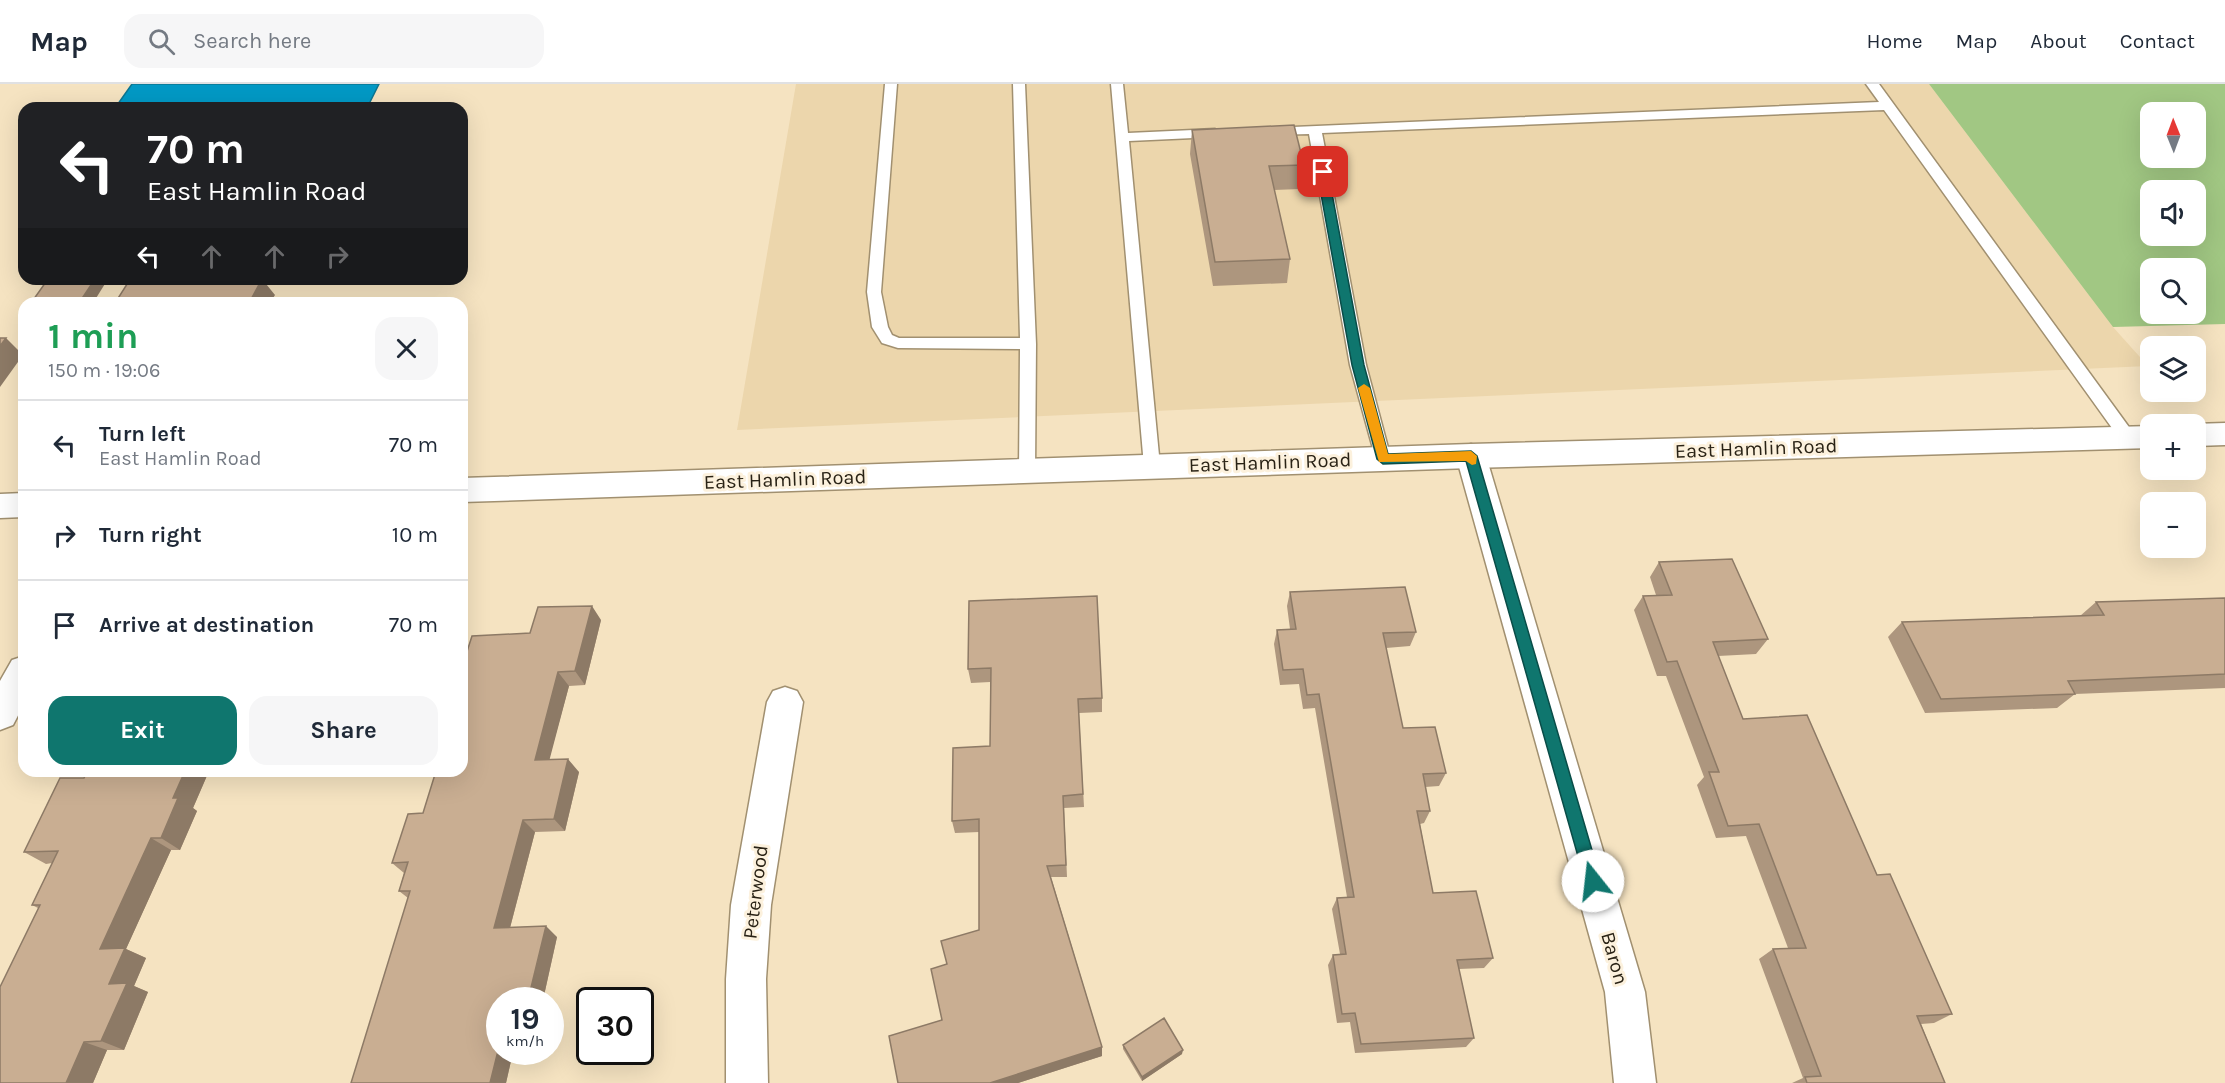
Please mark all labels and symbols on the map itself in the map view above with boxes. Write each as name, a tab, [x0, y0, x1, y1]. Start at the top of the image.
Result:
north arrow	[2140, 102, 2206, 168]
pin	[1297, 146, 1348, 197]
street label: East Hamlin Road	[1674, 434, 1838, 463]
street label: East Hamlin Road	[1188, 448, 1352, 477]
street label: East Hamlin Road	[703, 465, 867, 494]
street label: Peterwood	[738, 844, 773, 940]
position arrow	[1561, 849, 1625, 913]
street label: Baron	[1596, 929, 1633, 987]
speed limit sign: 30	[576, 987, 654, 1065]

